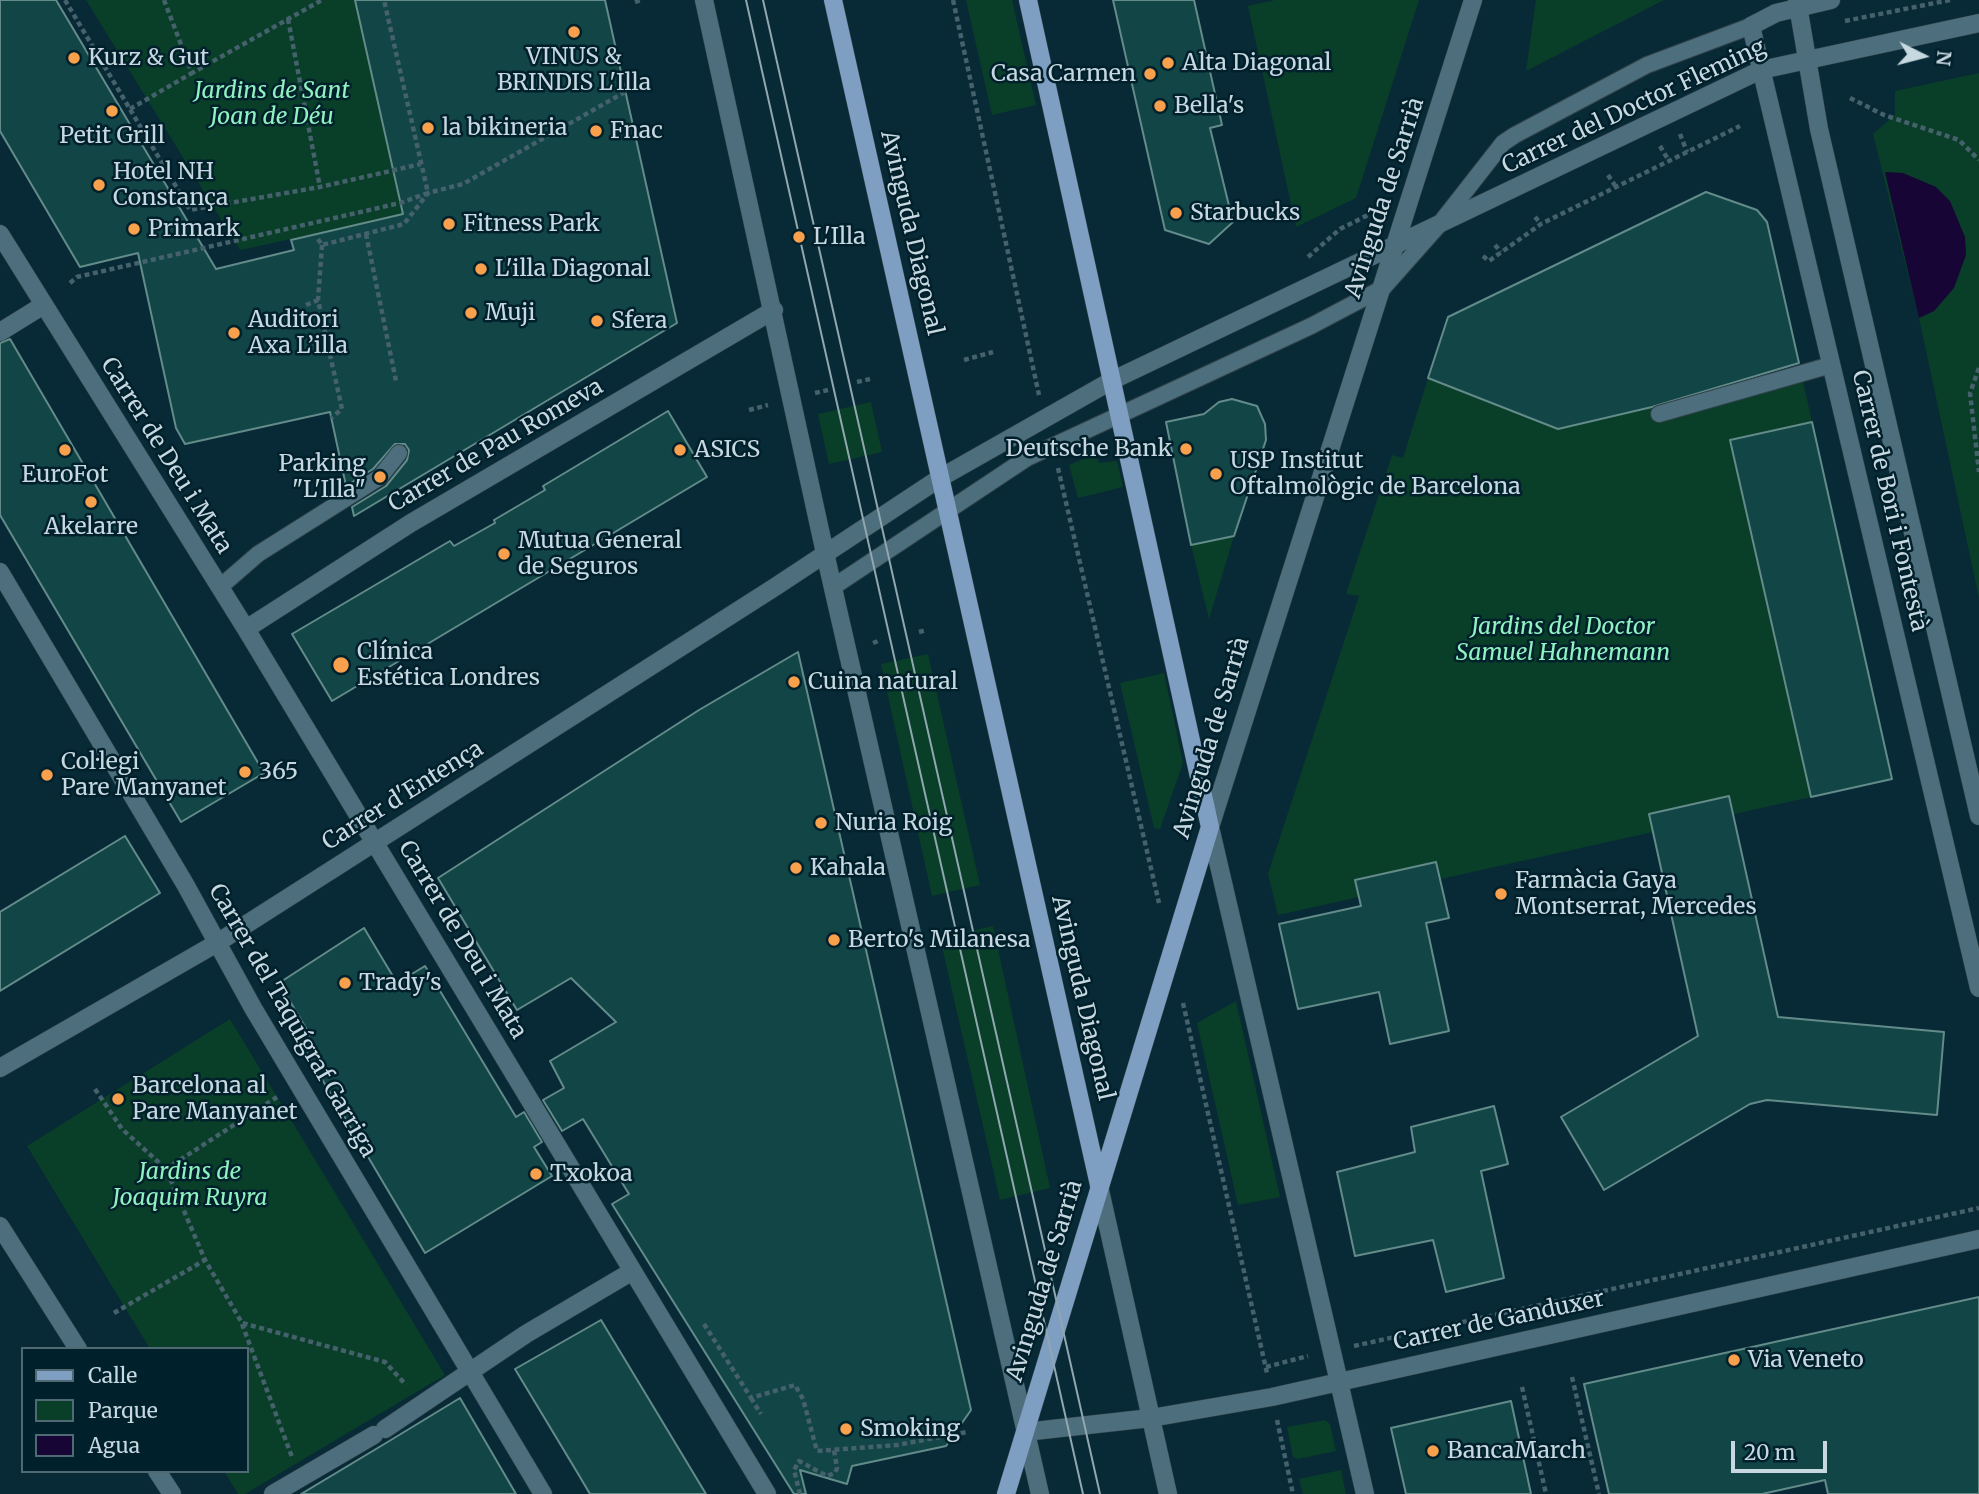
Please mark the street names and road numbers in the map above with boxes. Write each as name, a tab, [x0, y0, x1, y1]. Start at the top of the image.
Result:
street label: Carrer del Doctor Fleming	[1498, 34, 1770, 180]
street label: Avinguda de Sarrià	[1340, 94, 1430, 302]
street label: Avinguda Diagonal	[874, 128, 948, 338]
street label: Carrer de Deu i Mata	[94, 353, 238, 559]
street label: Carrer de Bori i Fontestà	[1845, 368, 1933, 634]
street label: Carrer de Pau Romeva	[384, 373, 608, 519]
street label: Avinguda de Sarrià	[1168, 634, 1256, 842]
street label: Carrer d'Entença	[317, 735, 489, 857]
street label: Carrer de Deu i Mata	[392, 836, 532, 1044]
street label: Carrer del Taquígraf Garriga	[202, 879, 382, 1163]
street label: Avinguda Diagonal	[1045, 893, 1119, 1103]
street label: Avinguda de Sarrià	[1001, 1177, 1089, 1385]
street label: Carrer de Ganduxer	[1391, 1285, 1607, 1357]

